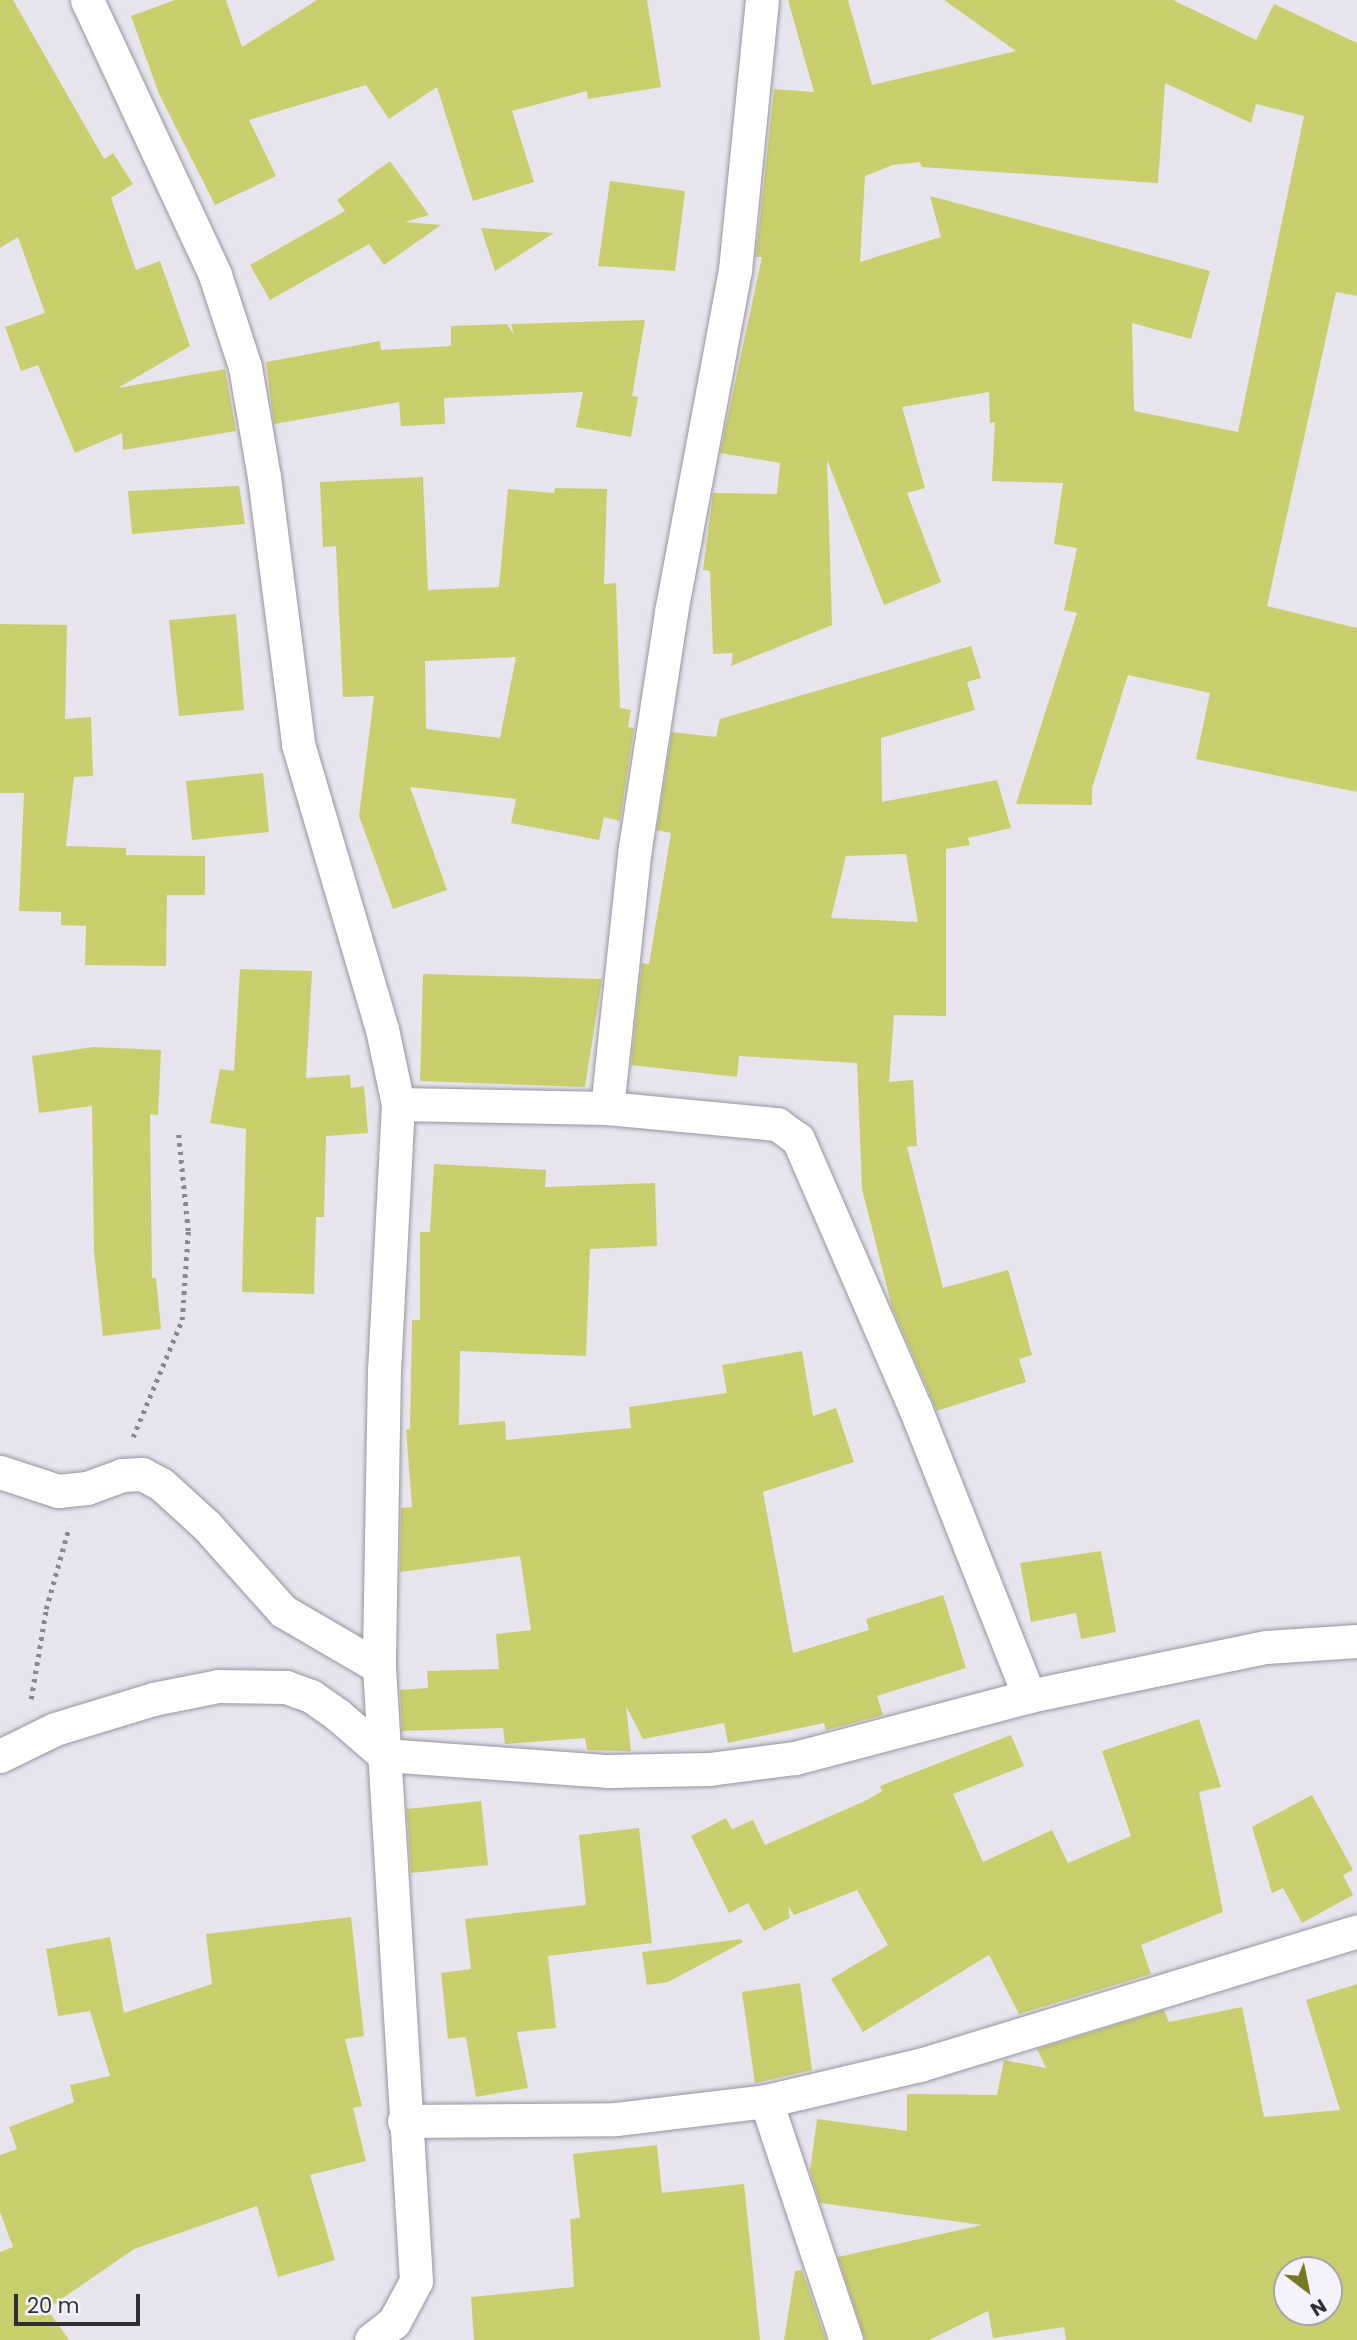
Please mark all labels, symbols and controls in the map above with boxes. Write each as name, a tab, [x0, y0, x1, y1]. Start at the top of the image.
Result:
north arrow	[1273, 2256, 1343, 2326]
scale bar	[18, 2280, 144, 2324]
text: 20 m	[27, 2291, 80, 2320]
text: N	[1305, 2292, 1332, 2323]

